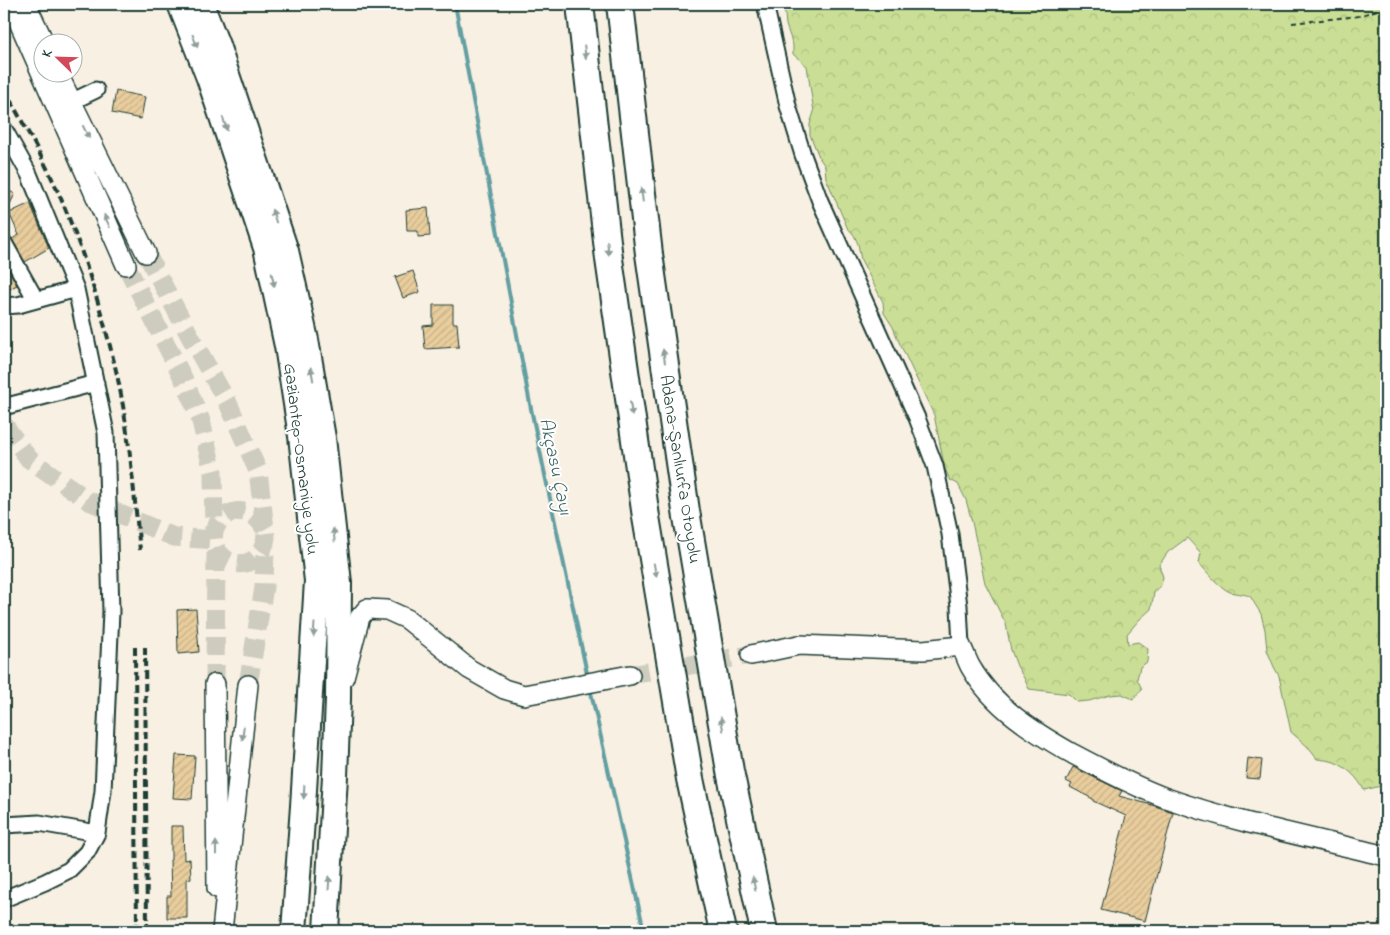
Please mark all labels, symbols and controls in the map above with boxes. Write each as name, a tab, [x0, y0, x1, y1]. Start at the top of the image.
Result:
north arrow	[32, 32, 82, 82]
one-way arrow	[191, 34, 199, 49]
one-way arrow	[581, 44, 589, 60]
text: K	[36, 45, 59, 61]
one-way arrow	[221, 117, 229, 132]
one-way arrow	[82, 125, 90, 139]
one-way arrow	[638, 187, 646, 203]
one-way arrow	[270, 208, 278, 223]
one-way arrow	[102, 214, 110, 228]
one-way arrow	[604, 241, 612, 257]
one-way arrow	[269, 272, 277, 288]
one-way arrow	[659, 348, 667, 364]
street label: Gaziantep-Osmaniye yolu	[275, 362, 325, 557]
one-way arrow	[307, 366, 315, 382]
street label: Adana-Şanlıurfa Otoyolu	[651, 373, 707, 566]
one-way arrow	[627, 402, 635, 418]
water label: Akçasu Çayı	[531, 415, 578, 518]
one-way arrow	[330, 527, 338, 543]
one-way arrow	[651, 562, 659, 578]
one-way arrow	[309, 622, 317, 638]
one-way arrow	[717, 716, 725, 732]
one-way arrow	[239, 726, 247, 742]
one-way arrow	[300, 784, 308, 800]
one-way arrow	[212, 839, 220, 855]
one-way arrow	[325, 874, 333, 890]
one-way arrow	[750, 876, 758, 891]

